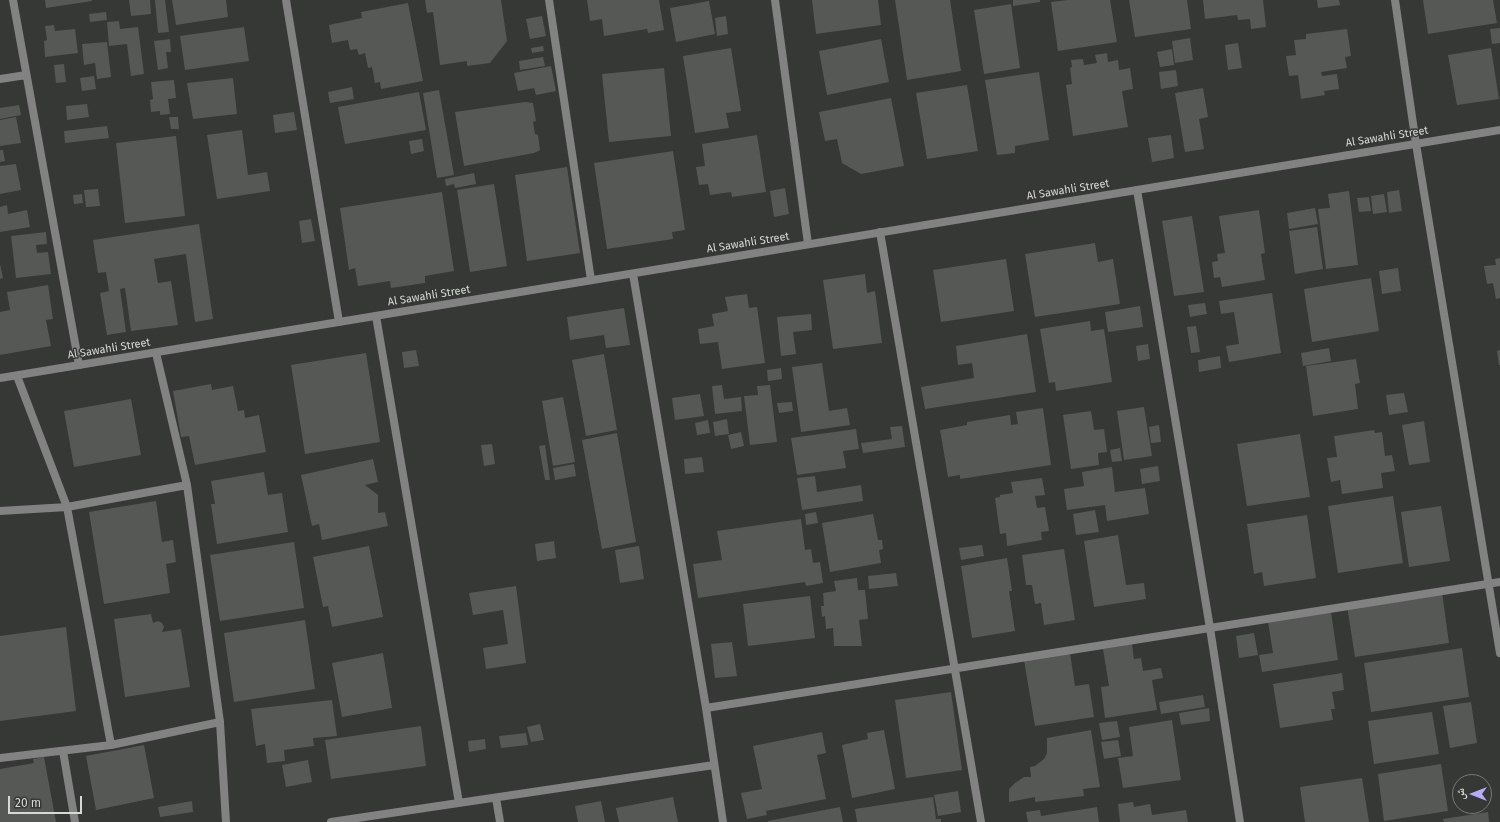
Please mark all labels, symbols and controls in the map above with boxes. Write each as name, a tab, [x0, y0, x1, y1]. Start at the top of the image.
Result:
street label: Al Sawahli Street	[1345, 124, 1429, 150]
street label: Al Sawahli Street	[1026, 177, 1110, 203]
street label: Al Sawahli Street	[706, 230, 790, 256]
street label: Al Sawahli Street	[387, 283, 471, 309]
street label: Al Sawahli Street	[67, 336, 151, 362]
north arrow	[1452, 774, 1492, 814]
scale bar	[10, 788, 84, 814]
text: ش	[1454, 788, 1467, 800]
text: 20 m	[15, 796, 41, 810]

